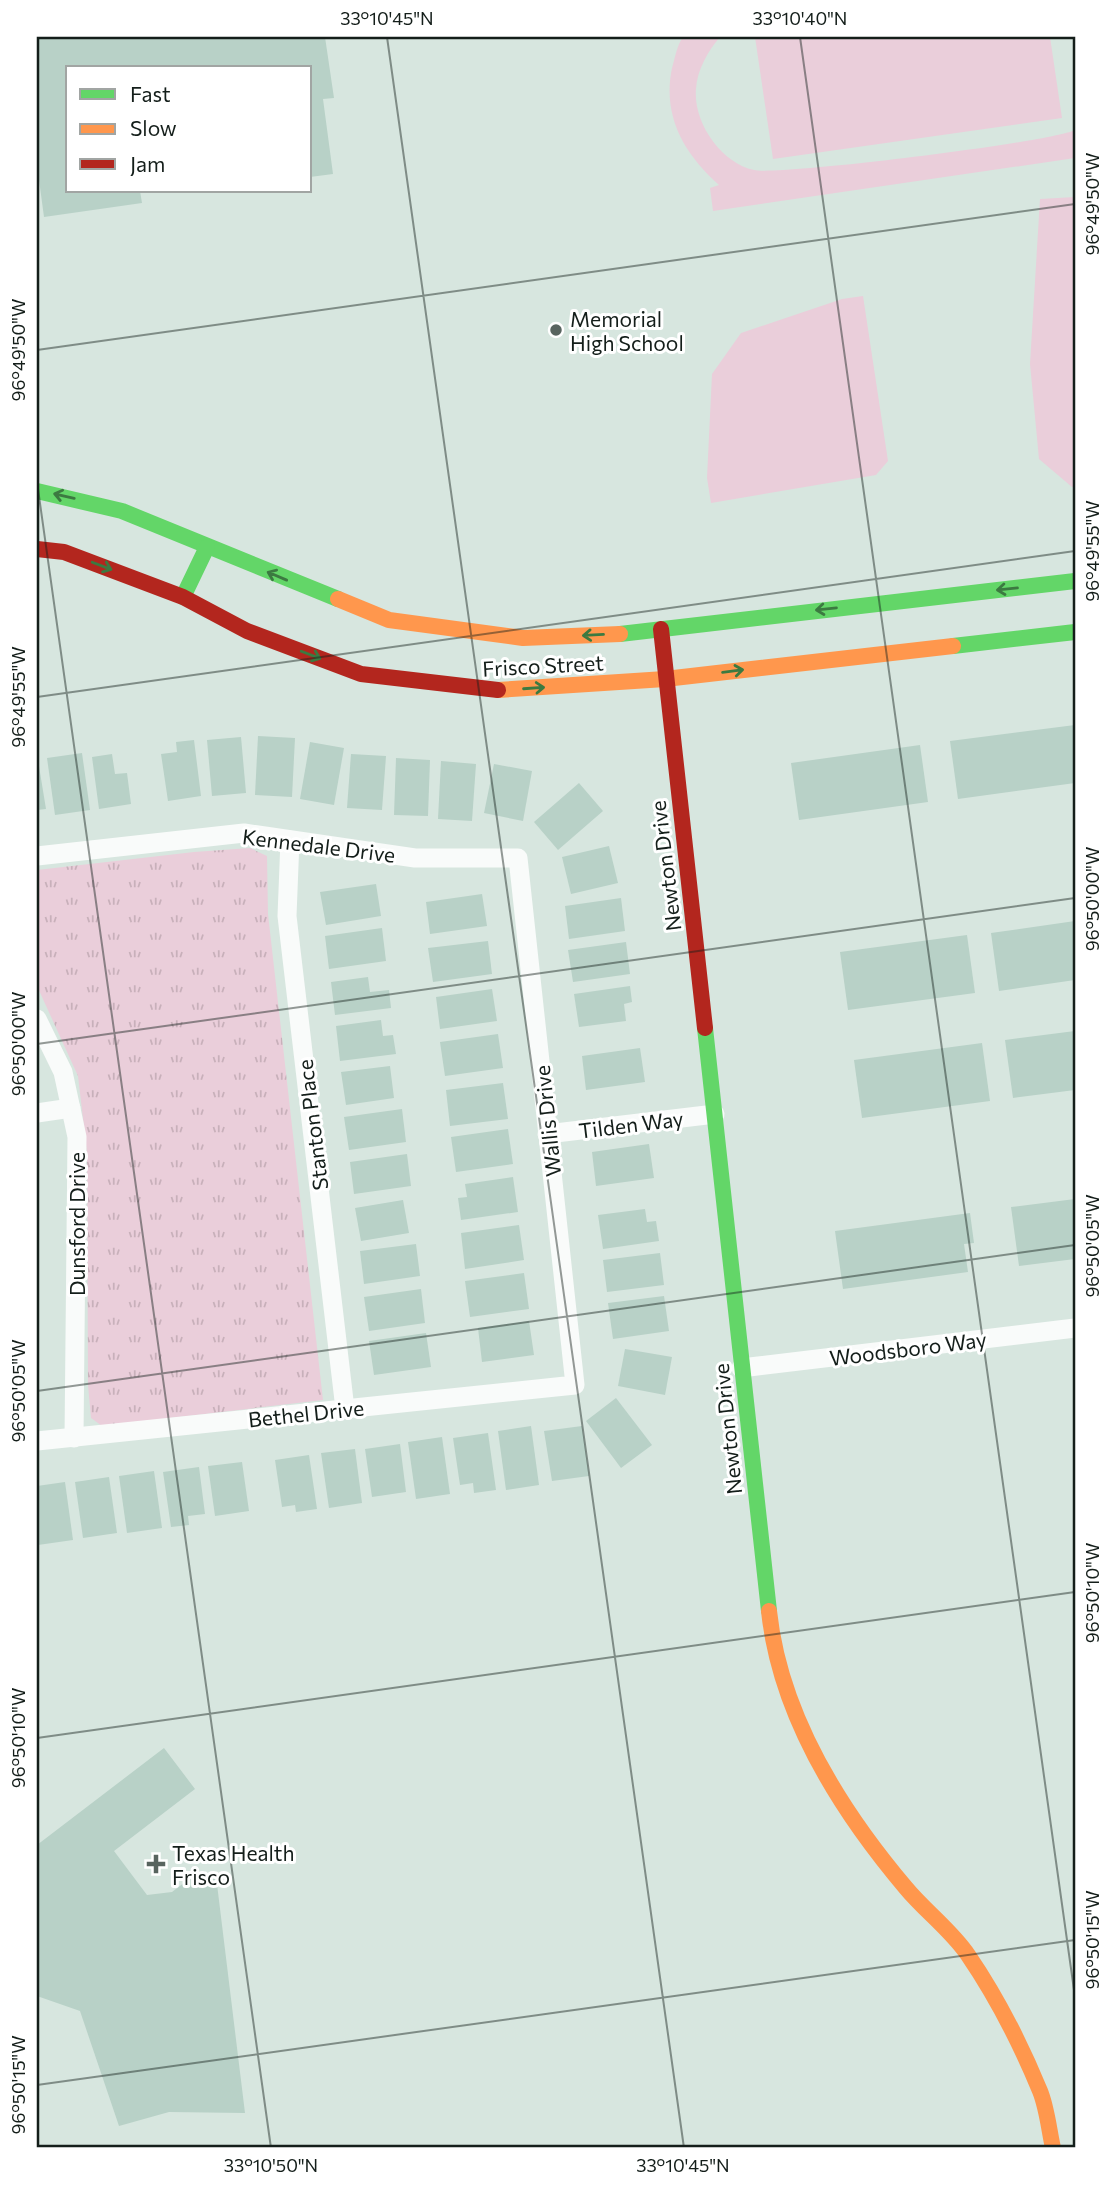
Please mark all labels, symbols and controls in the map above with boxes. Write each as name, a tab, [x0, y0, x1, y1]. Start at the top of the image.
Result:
text: 33°10'45"N	[340, 7, 434, 29]
text: 33°10'40"N	[753, 7, 847, 29]
legend	[66, 66, 312, 192]
text: Fast	[130, 81, 171, 106]
text: Slow	[130, 115, 177, 140]
text: Jam	[130, 151, 165, 176]
text: 96°49'50"W	[1081, 153, 1103, 255]
text: 96°49'50"W	[7, 299, 29, 401]
place label: Memorial High School	[570, 306, 684, 355]
marker: Memorial High School	[548, 322, 564, 338]
one-way arrow	[53, 489, 76, 502]
text: 96°49'55"W	[1081, 500, 1103, 602]
one-way arrow	[91, 561, 113, 573]
one-way arrow	[267, 568, 288, 581]
one-way arrow	[997, 582, 1019, 595]
one-way arrow	[815, 602, 838, 615]
one-way arrow	[581, 628, 604, 641]
text: 96°49'55"W	[7, 646, 29, 748]
street label: Frisco Street	[482, 649, 604, 681]
one-way arrow	[300, 650, 321, 663]
one-way arrow	[721, 665, 744, 678]
one-way arrow	[522, 681, 545, 694]
street label: Newton Drive	[645, 799, 685, 933]
street label: Kennedale Drive	[241, 823, 397, 867]
text: 96°50'00"W	[1081, 847, 1103, 951]
text: 96°50'00"W	[7, 992, 29, 1096]
street label: Stanton Place	[292, 1058, 332, 1192]
street label: Wallis Drive	[529, 1064, 565, 1178]
street label: Tilden Way	[577, 1105, 685, 1143]
street label: Dunsford Drive	[64, 1152, 89, 1296]
text: 96°50'05"W	[1081, 1194, 1103, 1298]
street label: Woodsboro Way	[828, 1326, 988, 1370]
text: 96°50'05"W	[7, 1339, 29, 1443]
street label: Newton Drive	[708, 1362, 746, 1496]
street label: Bethel Drive	[247, 1394, 365, 1432]
text: 96°50'10"W	[1081, 1543, 1103, 1643]
text: 96°50'10"W	[7, 1688, 29, 1788]
place label: Texas Health Frisco	[172, 1840, 294, 1889]
marker: Texas Health Frisco	[146, 1854, 166, 1874]
text: 96°50'15"W	[1081, 1890, 1103, 1990]
text: 96°50'15"W	[7, 2035, 29, 2135]
text: 33°10'50"N	[224, 2154, 318, 2176]
text: 33°10'45"N	[636, 2154, 730, 2176]

